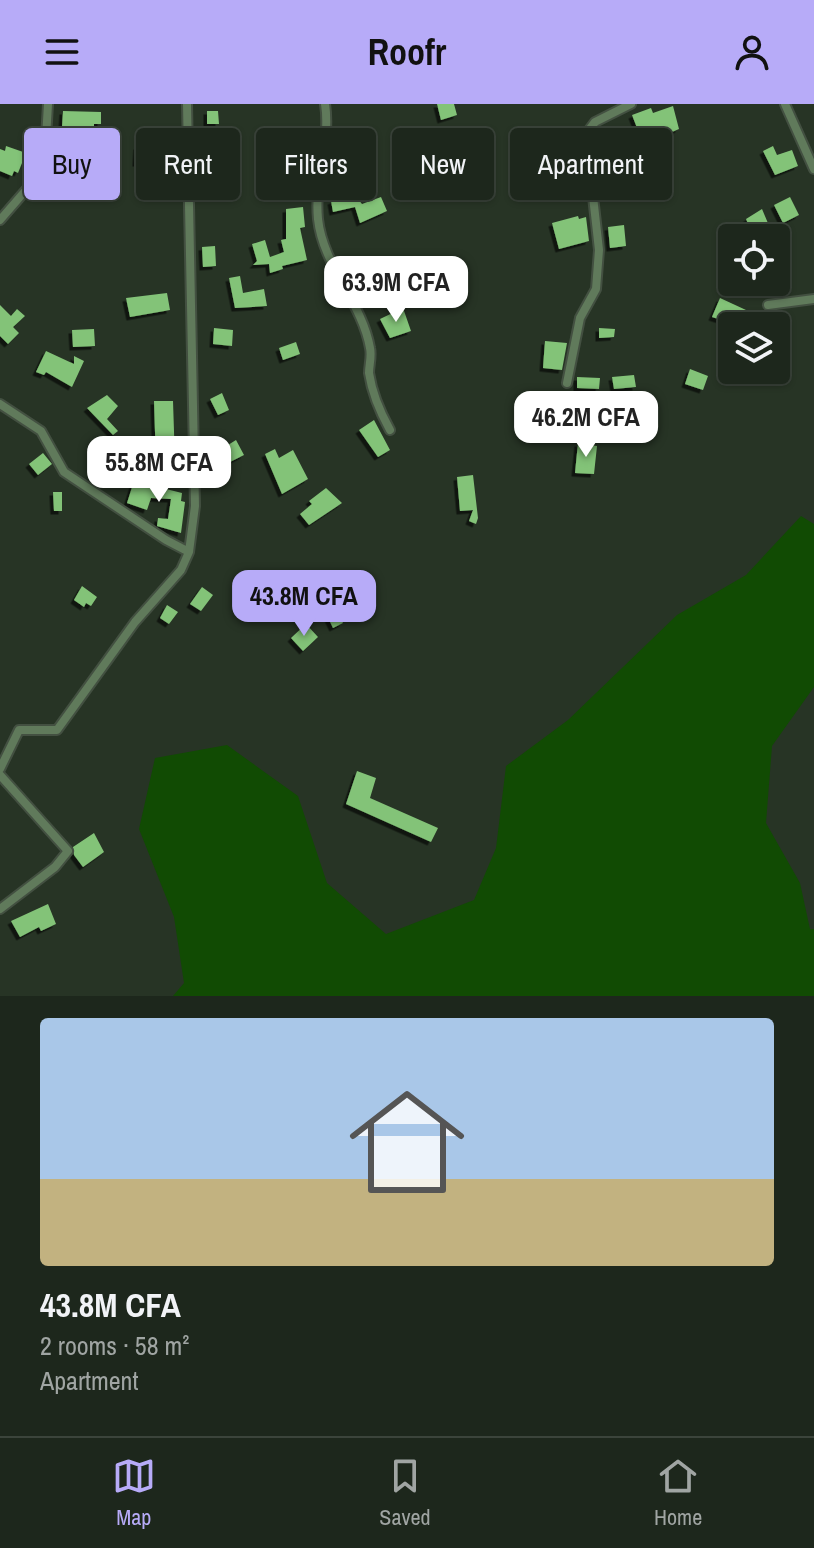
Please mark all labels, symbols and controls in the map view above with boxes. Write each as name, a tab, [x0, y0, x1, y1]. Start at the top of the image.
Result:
text: Roofr	[368, 28, 446, 76]
icon: menu	[40, 30, 84, 74]
icon: person	[730, 30, 774, 74]
chip: Buy	[24, 128, 120, 200]
chip: Rent	[136, 128, 240, 200]
chip: Filters	[256, 128, 376, 200]
chip: New	[392, 128, 494, 200]
chip: Apartment	[510, 128, 672, 200]
map controls	[718, 224, 790, 384]
button: locate	[718, 224, 790, 296]
pin: 63.9M CFA	[304, 256, 488, 324]
text: 63.9M CFA	[342, 264, 450, 299]
button: layers	[718, 312, 790, 384]
pin: 46.2M CFA	[494, 391, 678, 459]
text: 46.2M CFA	[532, 399, 640, 434]
pin: 55.8M CFA	[67, 436, 251, 504]
text: 55.8M CFA	[105, 444, 213, 479]
pin: 43.8M CFA	[212, 570, 396, 638]
text: 43.8M CFA	[250, 578, 358, 613]
icon: home	[335, 1070, 479, 1214]
text: 43.8M CFA	[40, 1282, 181, 1328]
text: 2 rooms · 58 m²	[40, 1328, 189, 1363]
text: Apartment	[40, 1363, 138, 1398]
tab: Map	[112, 1454, 156, 1532]
tab: Saved	[379, 1454, 431, 1532]
tab: Home	[654, 1454, 702, 1532]

